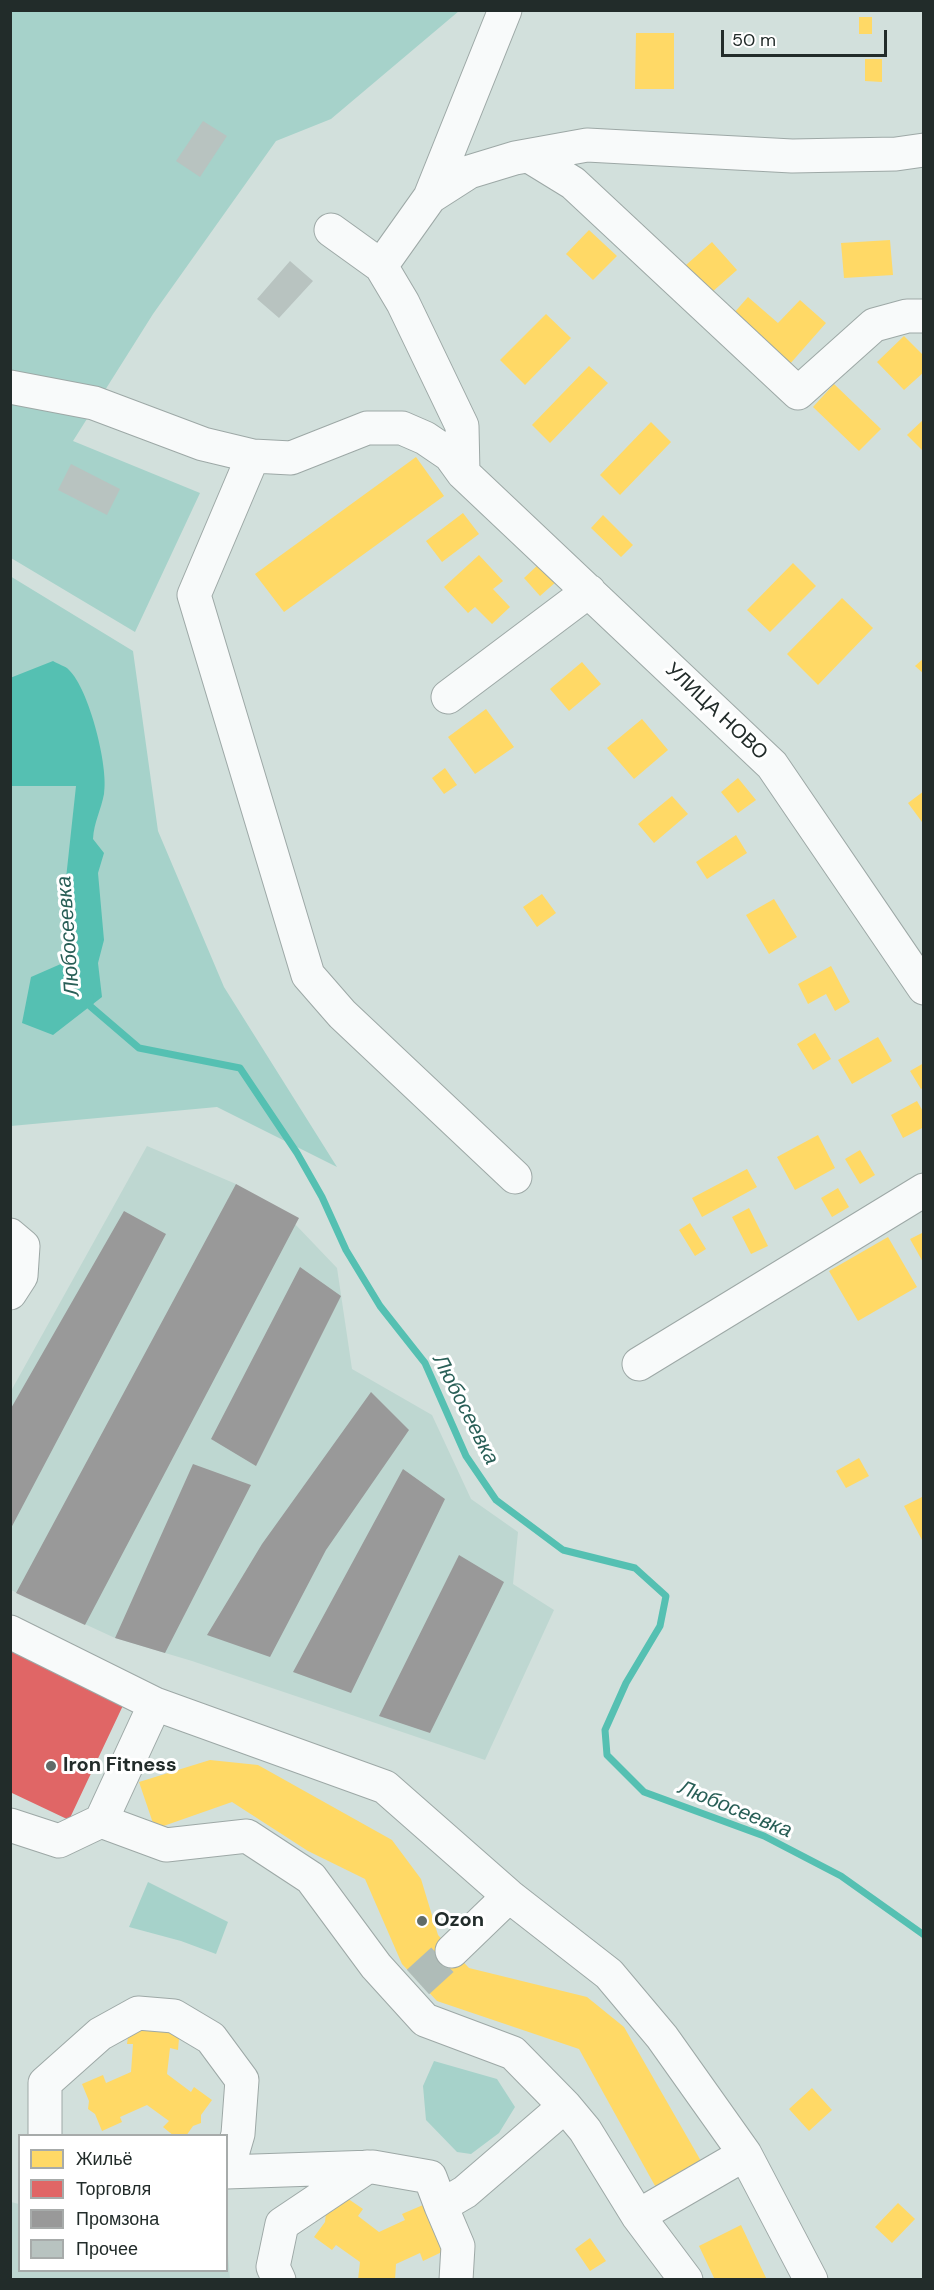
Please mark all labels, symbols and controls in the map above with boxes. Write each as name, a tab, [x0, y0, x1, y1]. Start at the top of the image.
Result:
scale bar	[724, 18, 890, 56]
text: 50 m	[732, 28, 776, 52]
street label: УЛИЦА НОВО	[660, 658, 772, 766]
water label: Любосеевка	[52, 875, 86, 997]
water label: Любосеевка	[427, 1351, 503, 1469]
place label: Iron Fitness	[63, 1754, 177, 1778]
marker: Iron Fitness	[44, 1759, 58, 1773]
water label: Любосеевка	[675, 1776, 795, 1844]
place label: Ozon	[434, 1909, 484, 1933]
marker: Ozon	[415, 1914, 429, 1928]
legend	[18, 2134, 228, 2272]
text: Жильё	[76, 2147, 133, 2171]
text: Торговля	[76, 2177, 151, 2201]
text: Промзона	[76, 2207, 159, 2231]
text: Прочее	[76, 2237, 138, 2261]

